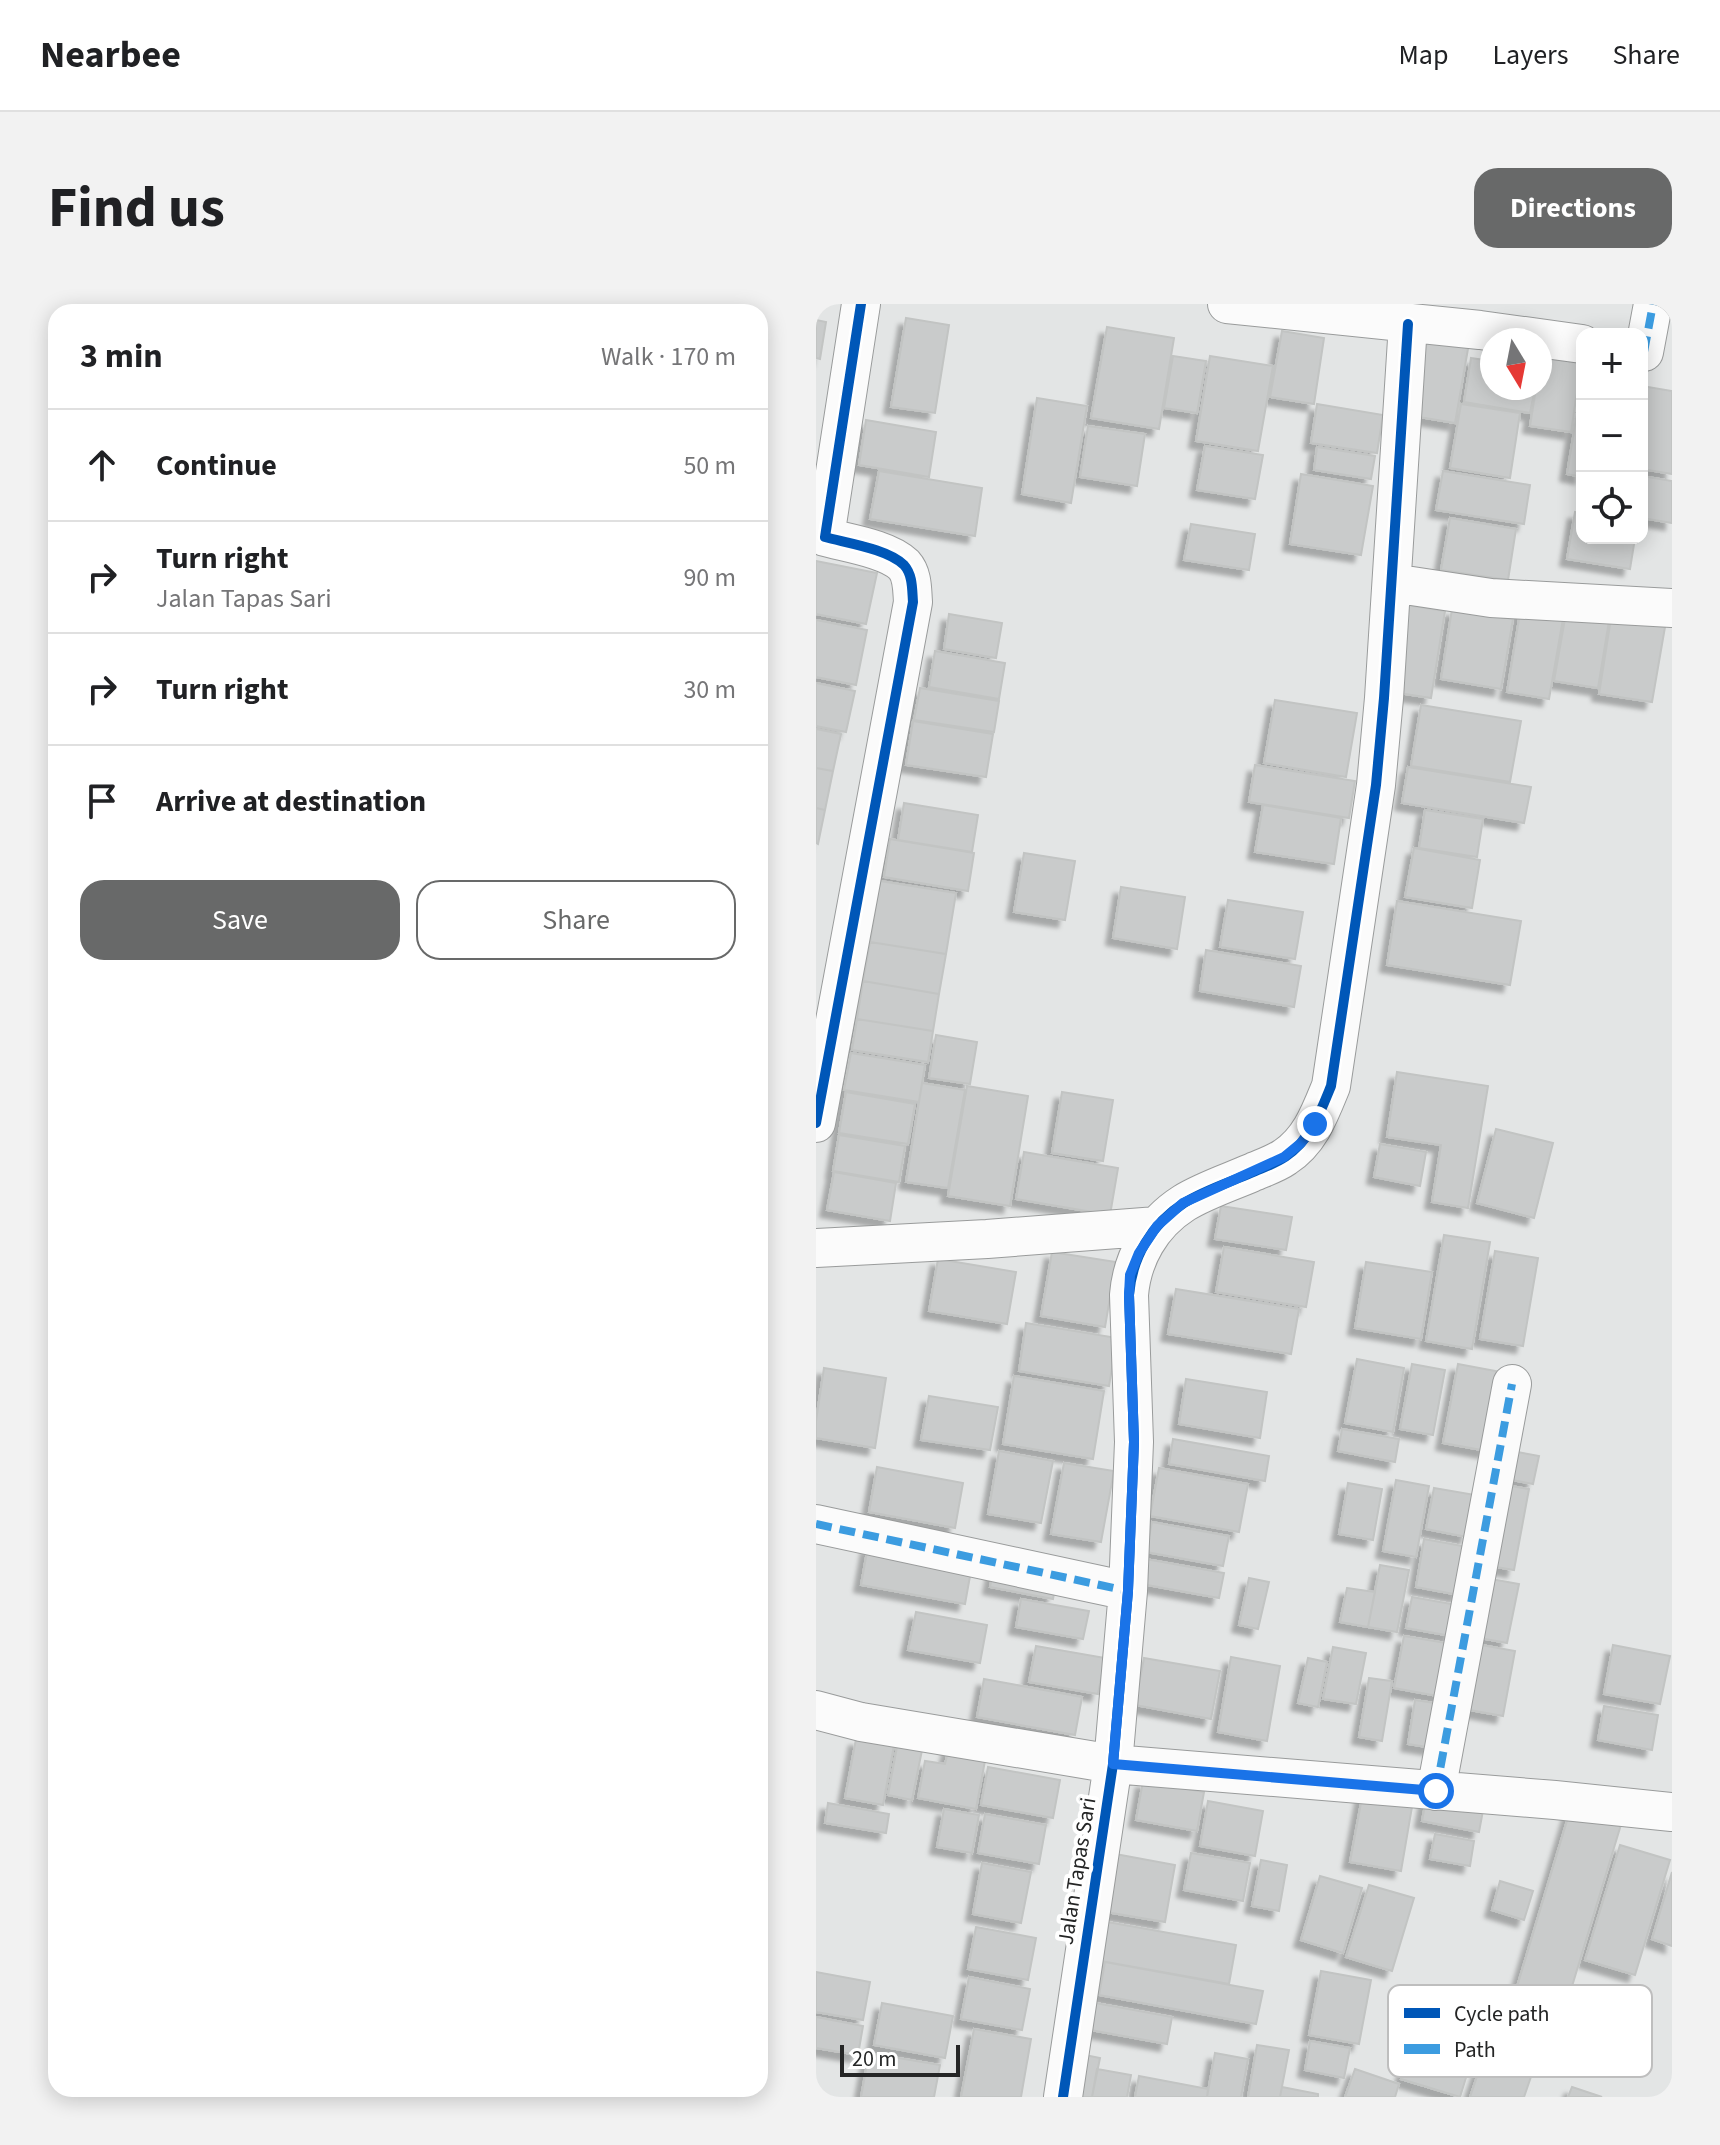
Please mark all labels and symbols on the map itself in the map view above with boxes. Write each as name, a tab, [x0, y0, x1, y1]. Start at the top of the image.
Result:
north arrow	[1480, 328, 1552, 400]
route end	[1297, 1106, 1333, 1142]
route start	[1418, 1773, 1454, 1809]
street label: Jalan Tapas Sari	[1050, 1795, 1104, 1947]
legend	[1388, 1985, 1652, 2077]
text: Cycle path	[1454, 1998, 1550, 2030]
text: Path	[1454, 2034, 1496, 2066]
scale bar	[840, 2041, 960, 2077]

